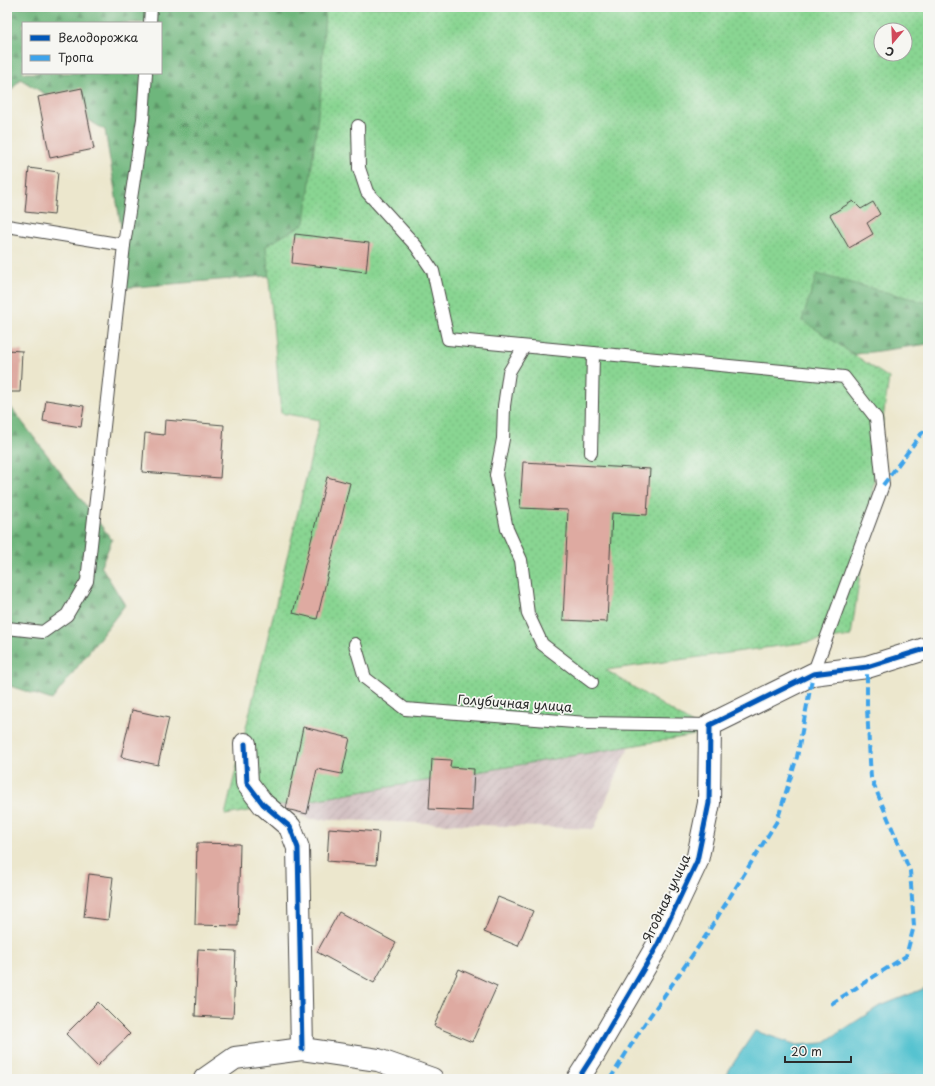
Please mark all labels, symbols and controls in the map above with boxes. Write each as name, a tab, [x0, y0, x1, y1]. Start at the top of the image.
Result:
legend	[22, 22, 162, 74]
north arrow	[873, 22, 913, 62]
text: Велодорожка	[58, 28, 138, 46]
text: С	[883, 43, 896, 61]
text: Тропа	[58, 48, 94, 66]
street label: Голубичная улица	[457, 689, 574, 716]
street label: Ягодная улица	[637, 850, 695, 945]
scale bar	[785, 1038, 851, 1064]
text: 20 m	[791, 1042, 822, 1060]

